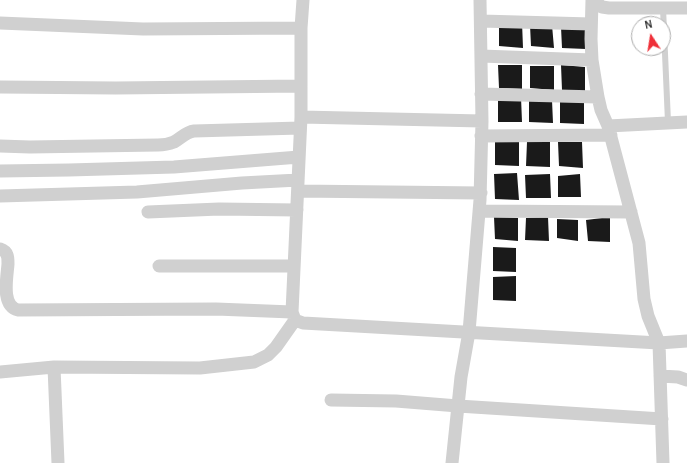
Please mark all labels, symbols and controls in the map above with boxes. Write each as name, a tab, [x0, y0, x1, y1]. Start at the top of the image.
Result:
north arrow	[631, 16, 671, 56]
text: N	[643, 18, 654, 32]

